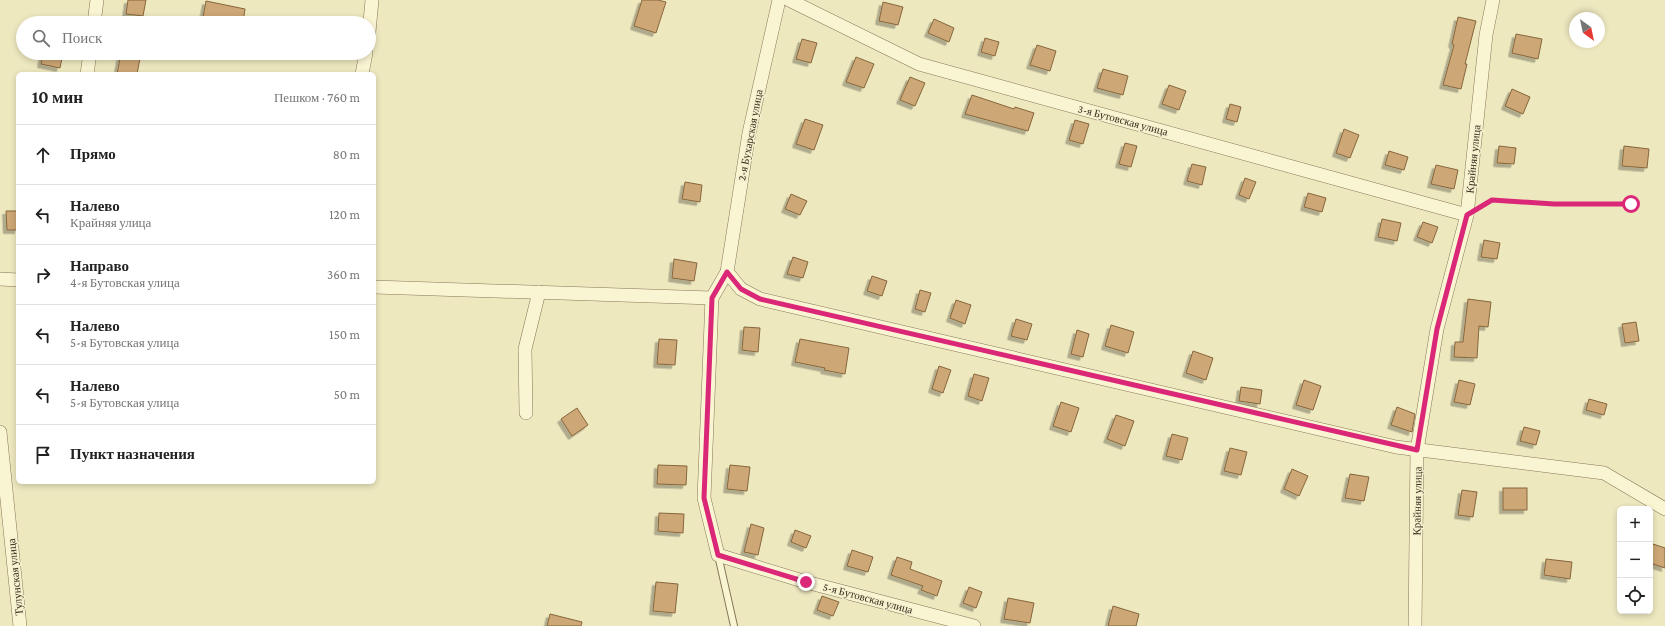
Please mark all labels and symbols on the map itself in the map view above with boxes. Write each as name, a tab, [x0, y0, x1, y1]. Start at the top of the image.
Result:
north arrow	[1569, 12, 1605, 48]
street label: 2-я Бухарская улица	[735, 88, 765, 182]
street label: 3-я Бутовская улица	[1077, 102, 1169, 138]
street label: Крайняя улица	[1463, 124, 1483, 194]
route start	[1622, 195, 1640, 213]
street label: Крайняя улица	[1410, 466, 1424, 536]
street label: Тулунская улица	[5, 538, 25, 616]
route end	[797, 573, 815, 591]
street label: 5-я Бутовская улица	[822, 580, 914, 616]

